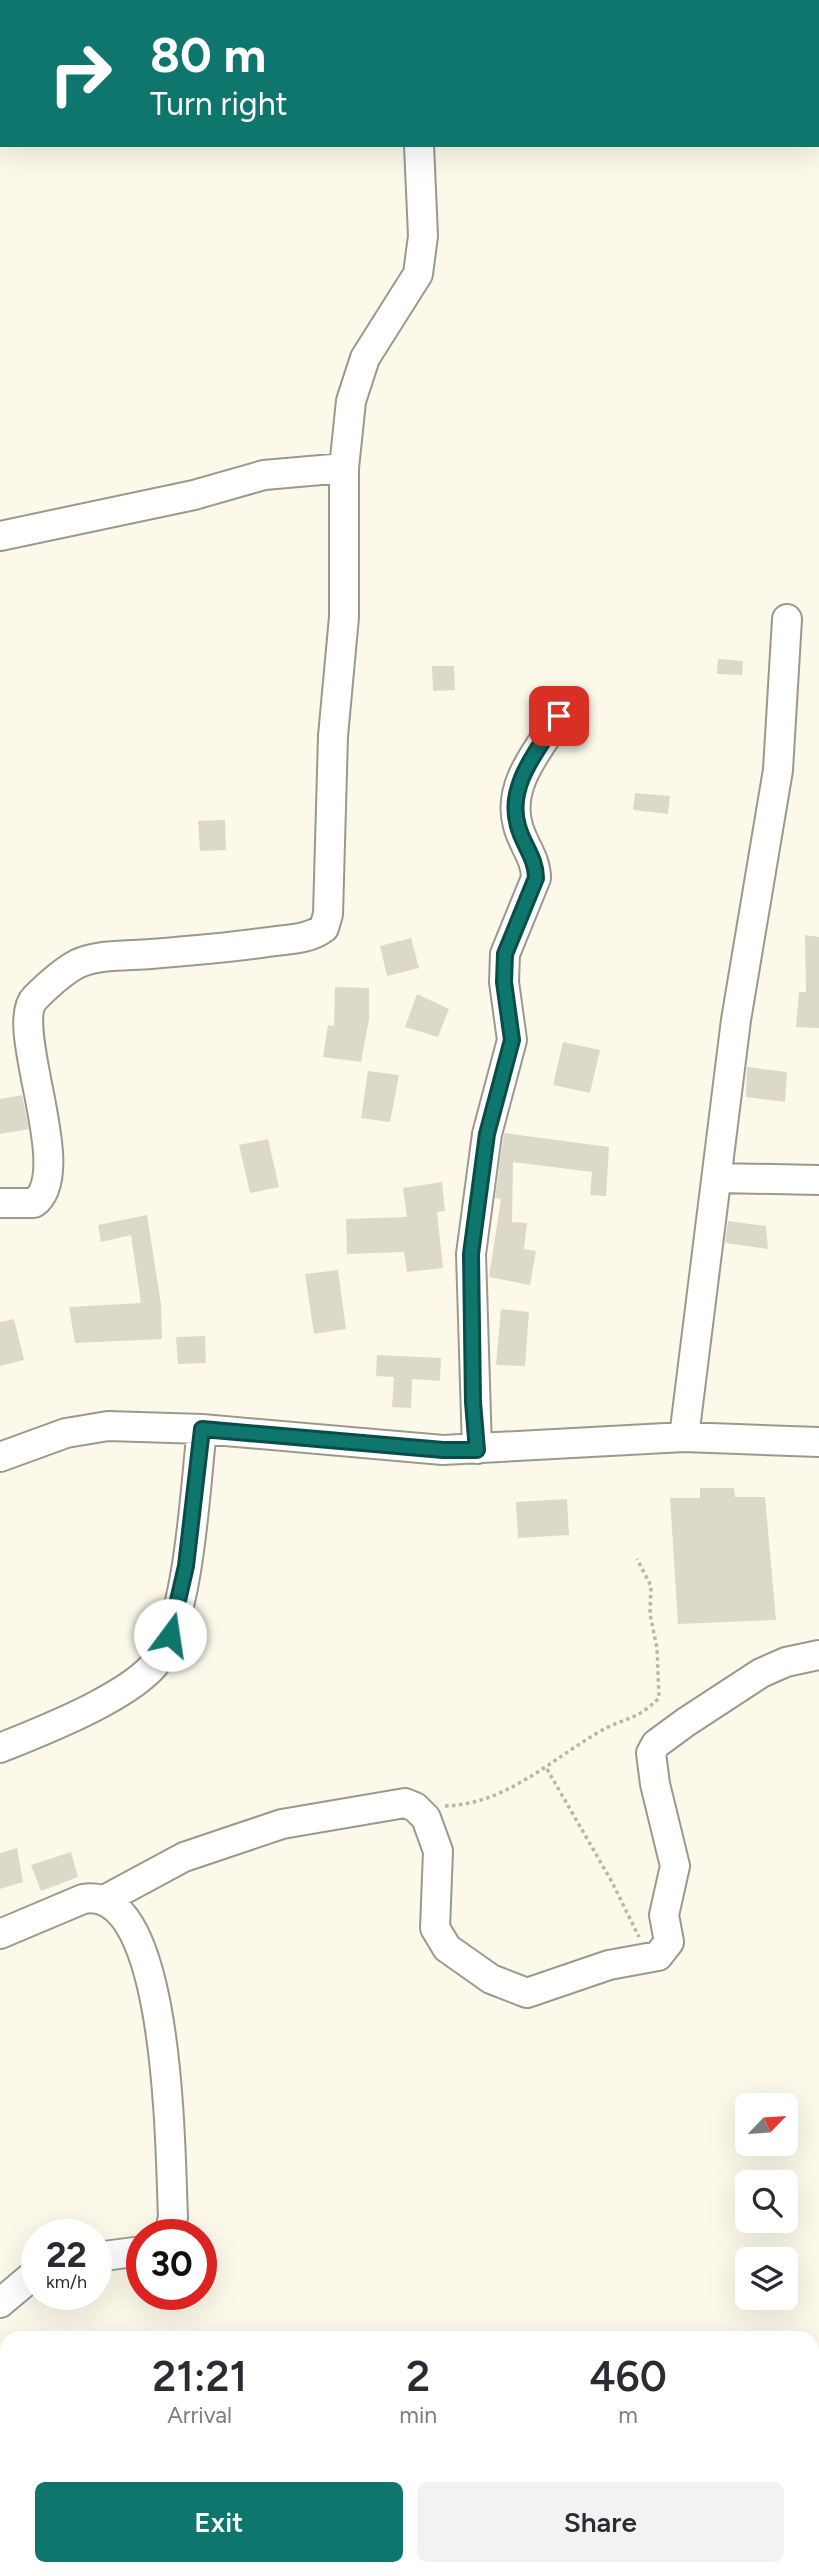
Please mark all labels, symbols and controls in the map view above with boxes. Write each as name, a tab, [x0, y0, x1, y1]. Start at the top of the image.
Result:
text: 80 m	[150, 25, 266, 84]
icon: right	[35, 28, 126, 119]
text: Turn right	[150, 85, 288, 123]
pin	[529, 686, 589, 746]
icon: arrive	[540, 697, 578, 735]
position arrow	[133, 1598, 207, 1672]
north arrow	[735, 2093, 798, 2156]
map controls	[735, 2093, 798, 2310]
button: search	[735, 2170, 798, 2233]
speed limit sign: 30	[126, 2219, 217, 2310]
text: 22	[46, 2234, 87, 2276]
button: layers	[735, 2247, 798, 2310]
text: km/h	[46, 2271, 87, 2293]
text: 21:21	[152, 2351, 247, 2402]
text: 2	[406, 2351, 430, 2402]
text: 460	[589, 2351, 667, 2402]
text: Arrival	[167, 2401, 232, 2429]
text: min	[399, 2401, 437, 2429]
text: m	[618, 2401, 638, 2429]
button: Exit	[35, 2482, 403, 2562]
button: Share	[417, 2482, 784, 2562]

